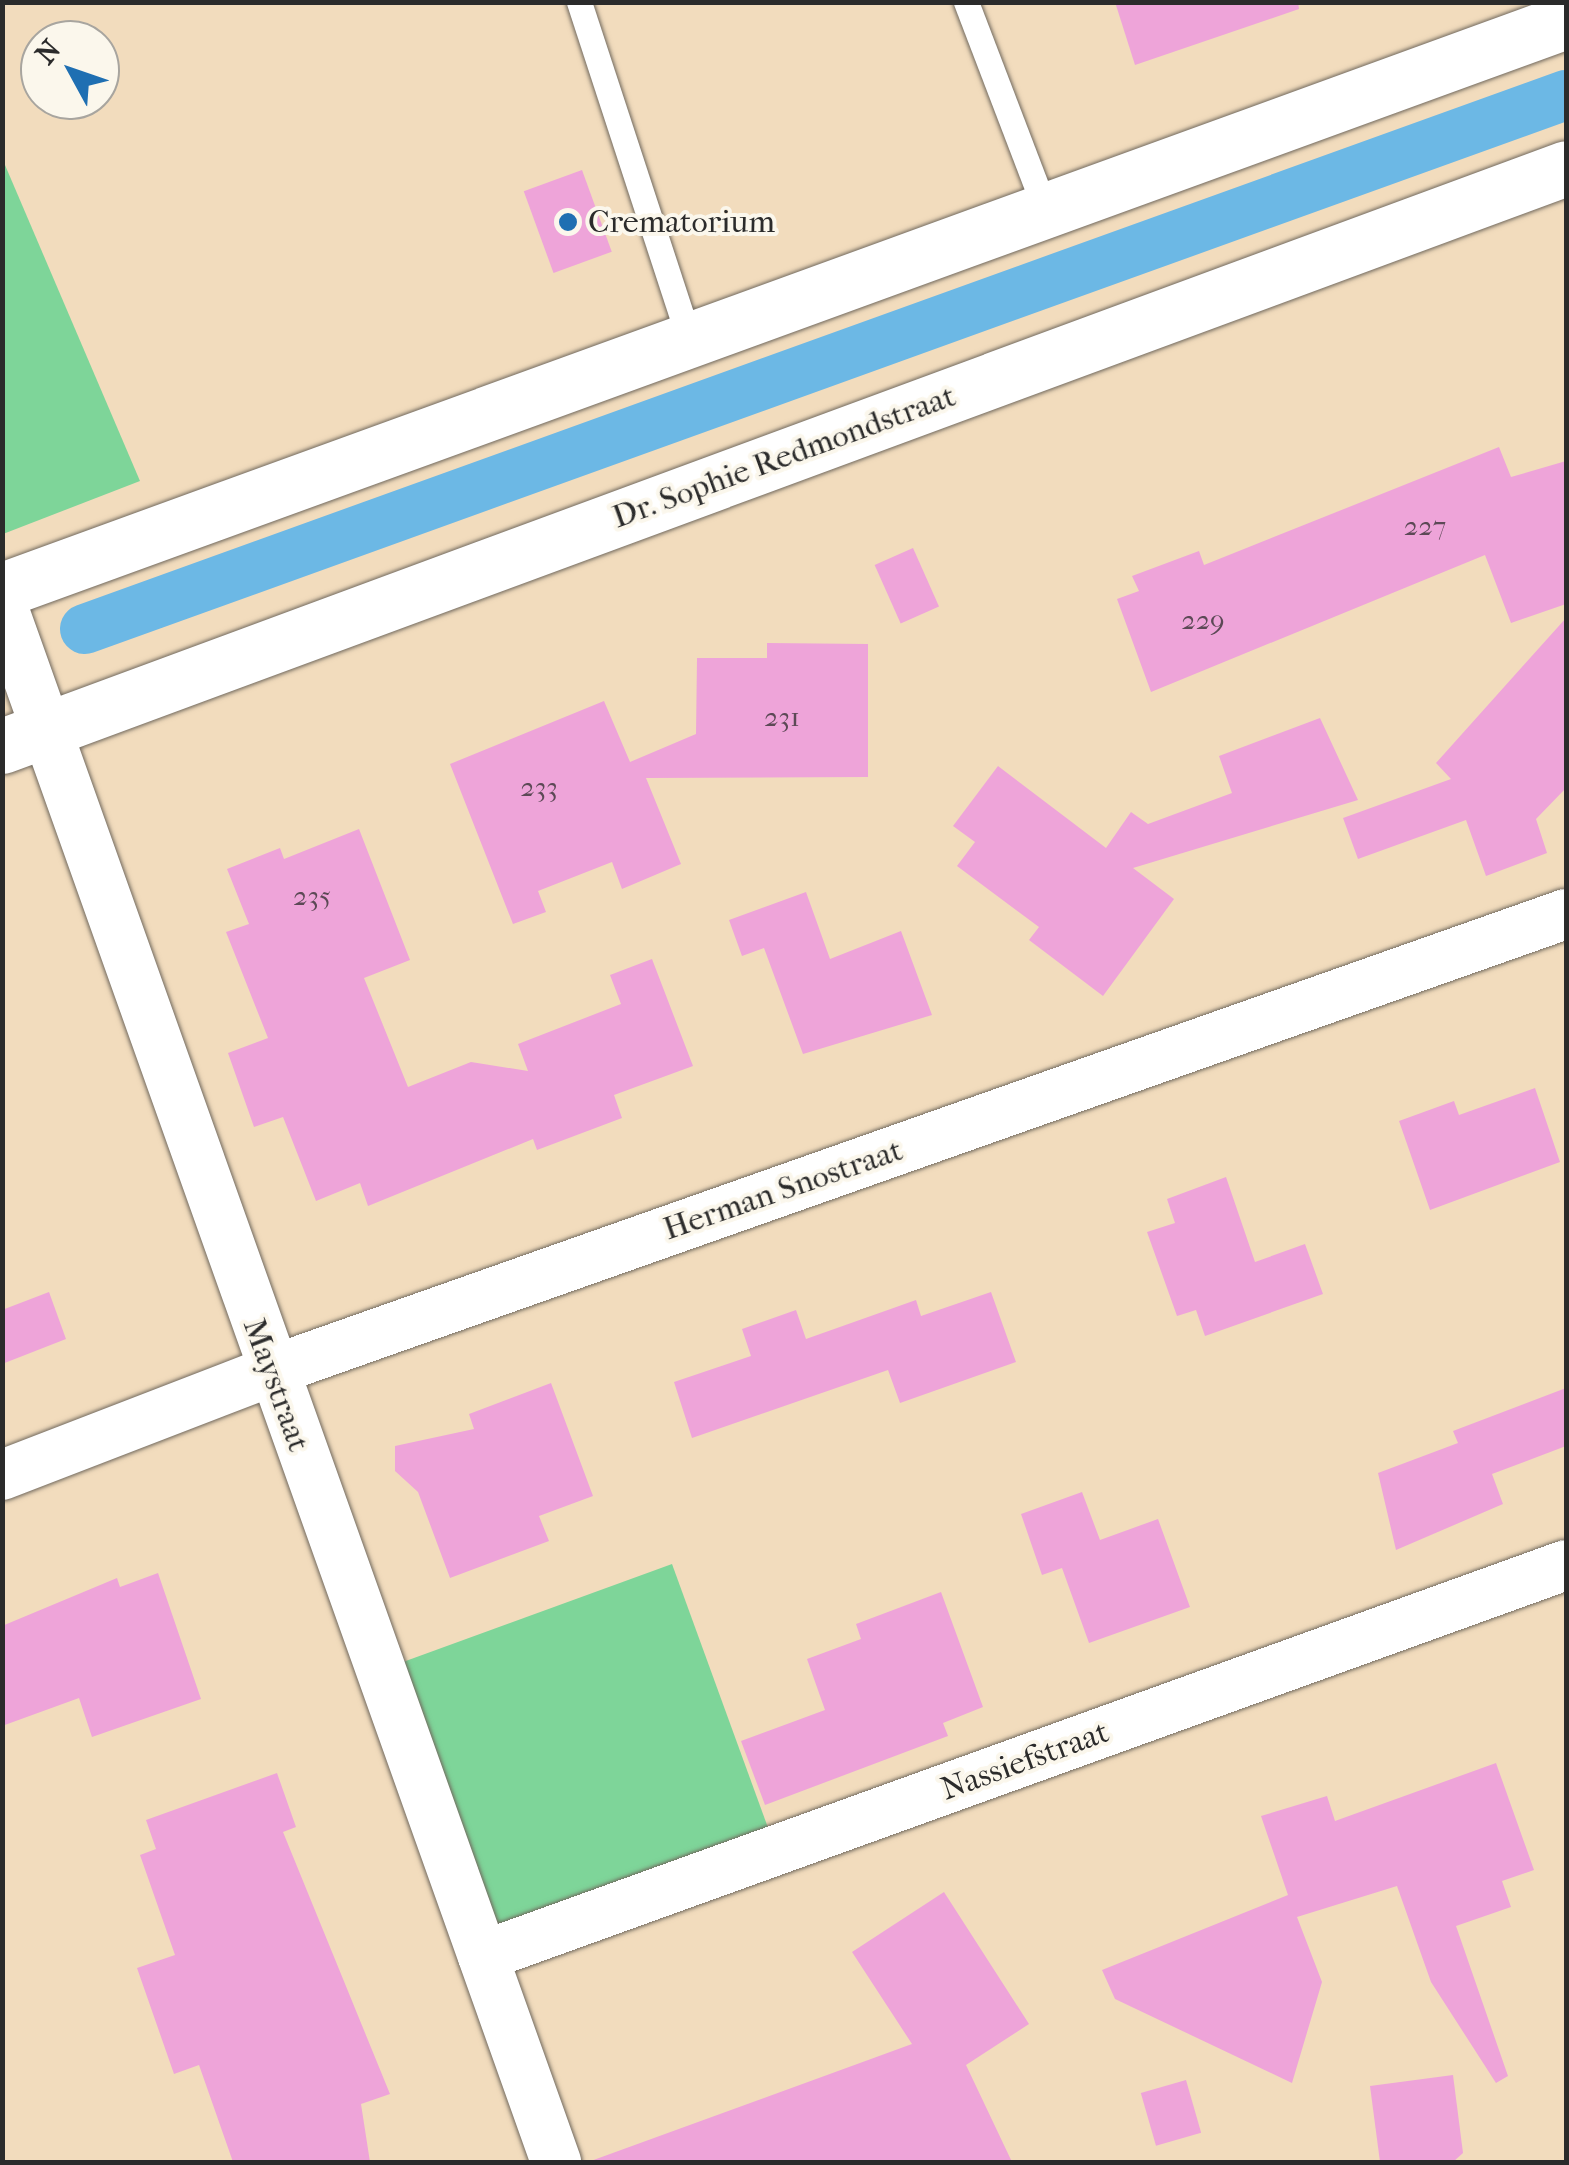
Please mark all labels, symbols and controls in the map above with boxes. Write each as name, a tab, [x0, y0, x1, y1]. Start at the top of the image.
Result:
north arrow	[20, 20, 120, 120]
text: N	[29, 33, 68, 70]
place label: Crematorium	[588, 203, 775, 241]
marker: Crematorium	[557, 211, 579, 233]
street label: Dr. Sophie Redmondstraat	[607, 377, 961, 537]
house number: 227	[1404, 509, 1446, 543]
house number: 229	[1181, 603, 1225, 637]
house number: 231	[764, 700, 800, 734]
house number: 233	[520, 770, 558, 804]
house number: 235	[293, 879, 331, 913]
street label: Herman Snostraat	[659, 1131, 907, 1249]
street label: Maystraat	[234, 1313, 318, 1457]
street label: Nassiefstraat	[936, 1713, 1114, 1809]

